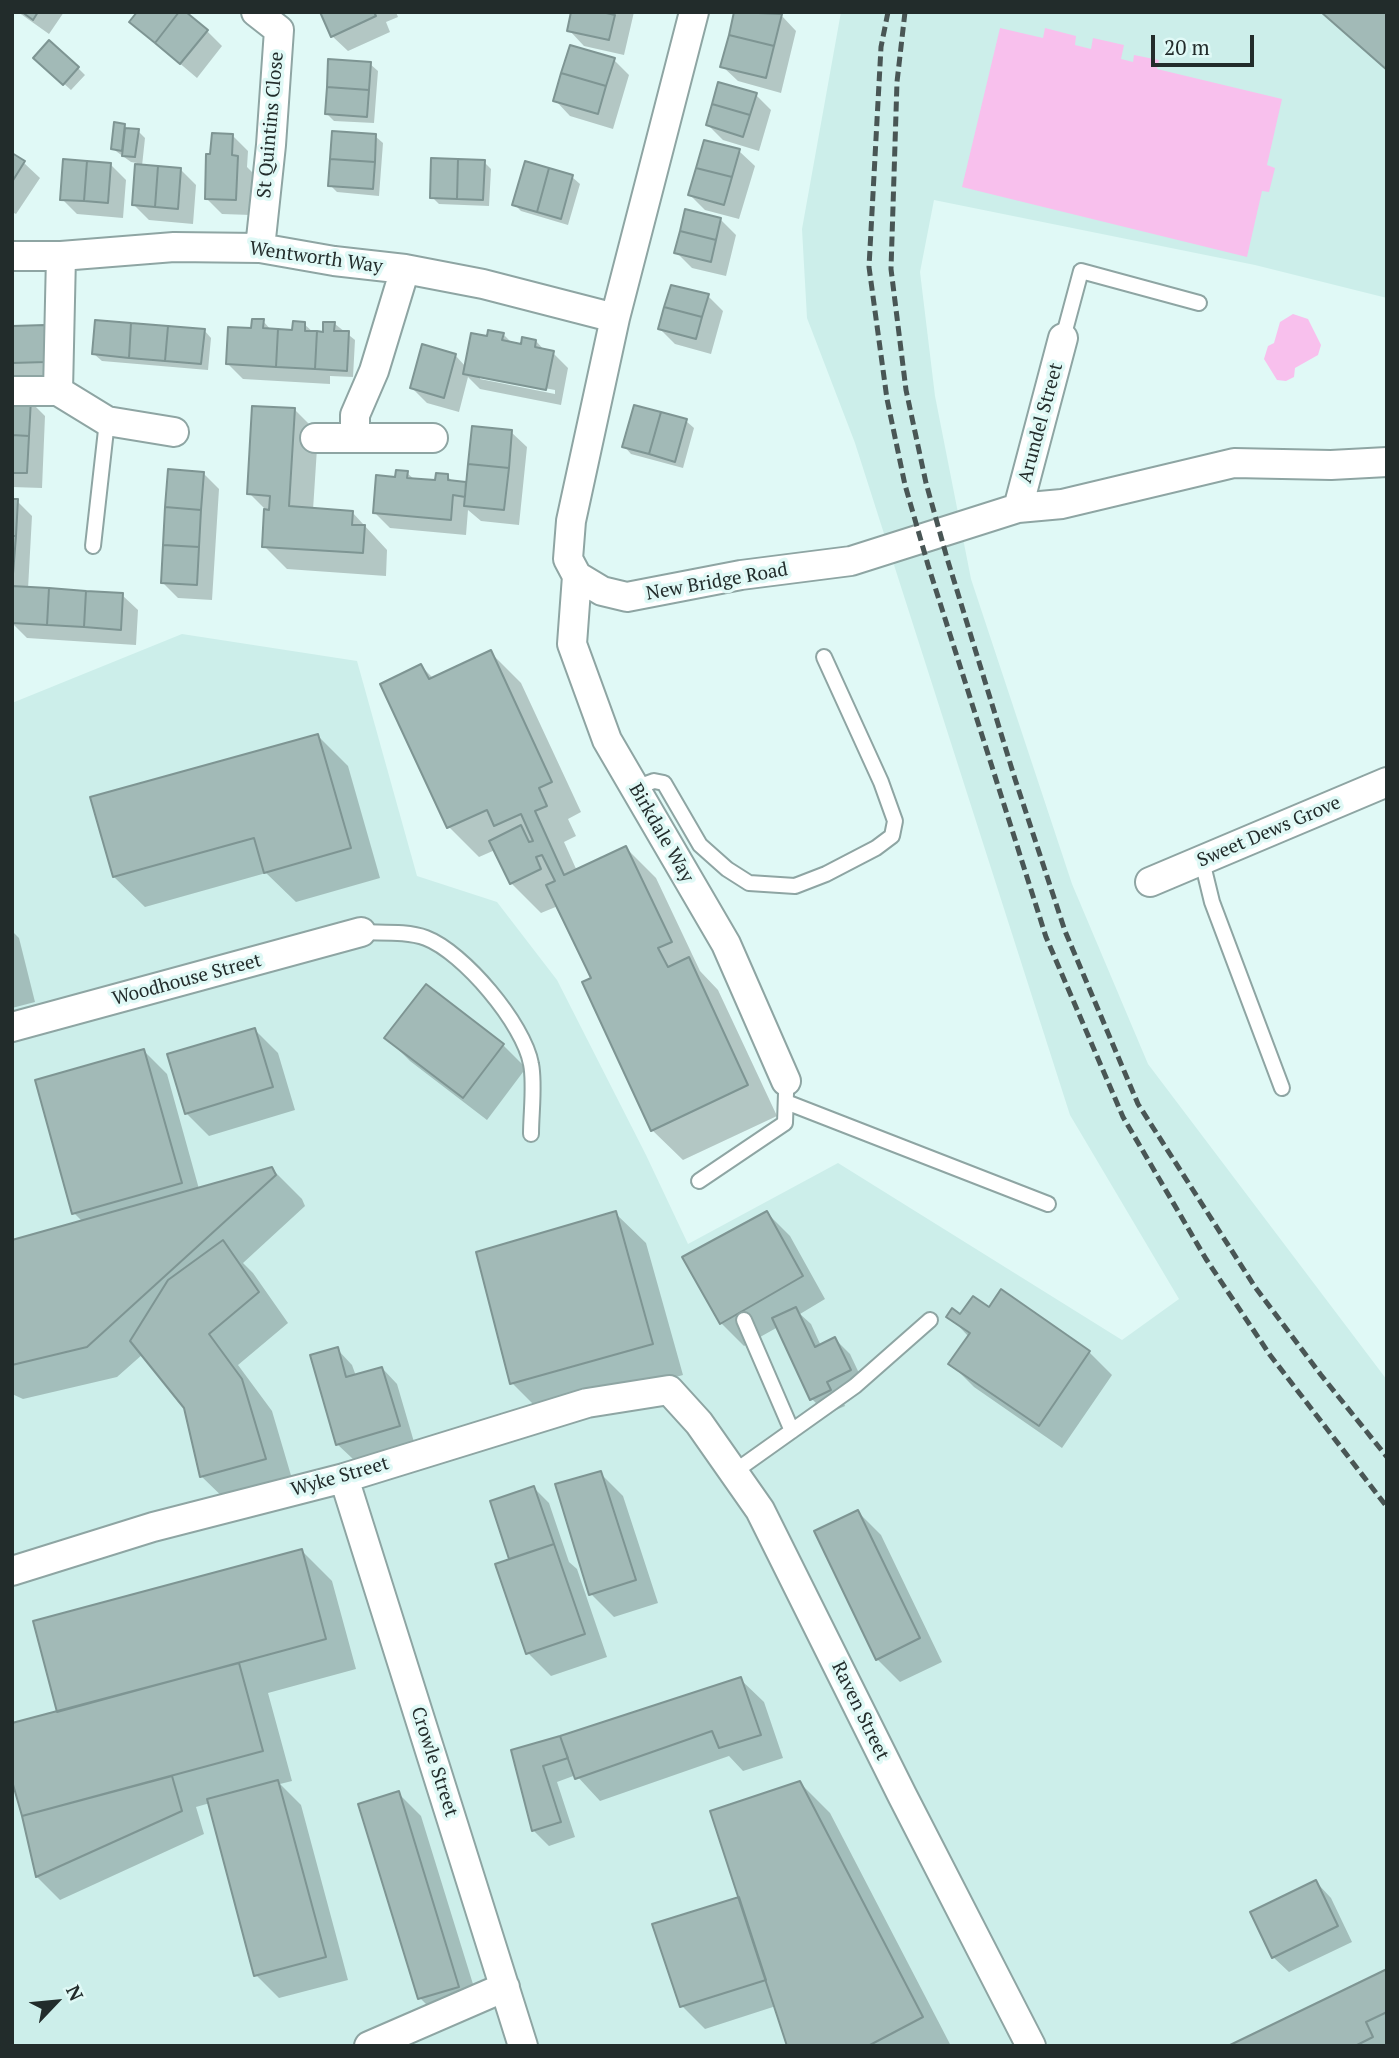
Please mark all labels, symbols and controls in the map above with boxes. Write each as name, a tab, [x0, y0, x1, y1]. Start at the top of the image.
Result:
scale bar	[1154, 21, 1257, 65]
text: 20 m	[1164, 33, 1210, 61]
street label: St Quintins Close	[253, 51, 289, 199]
street label: Wentworth Way	[248, 237, 384, 279]
street label: Arundel Street	[1014, 360, 1068, 486]
street label: New Bridge Road	[644, 558, 790, 606]
street label: Birkdale Way	[624, 780, 698, 886]
street label: Sweet Dews Grove	[1194, 791, 1344, 873]
street label: Woodhouse Street	[110, 949, 264, 1011]
street label: Wyke Street	[288, 1452, 392, 1502]
street label: Raven Street	[826, 1658, 894, 1764]
street label: Crowle Street	[406, 1704, 462, 1820]
north arrow	[21, 1967, 91, 2037]
text: N	[61, 1981, 90, 2005]

